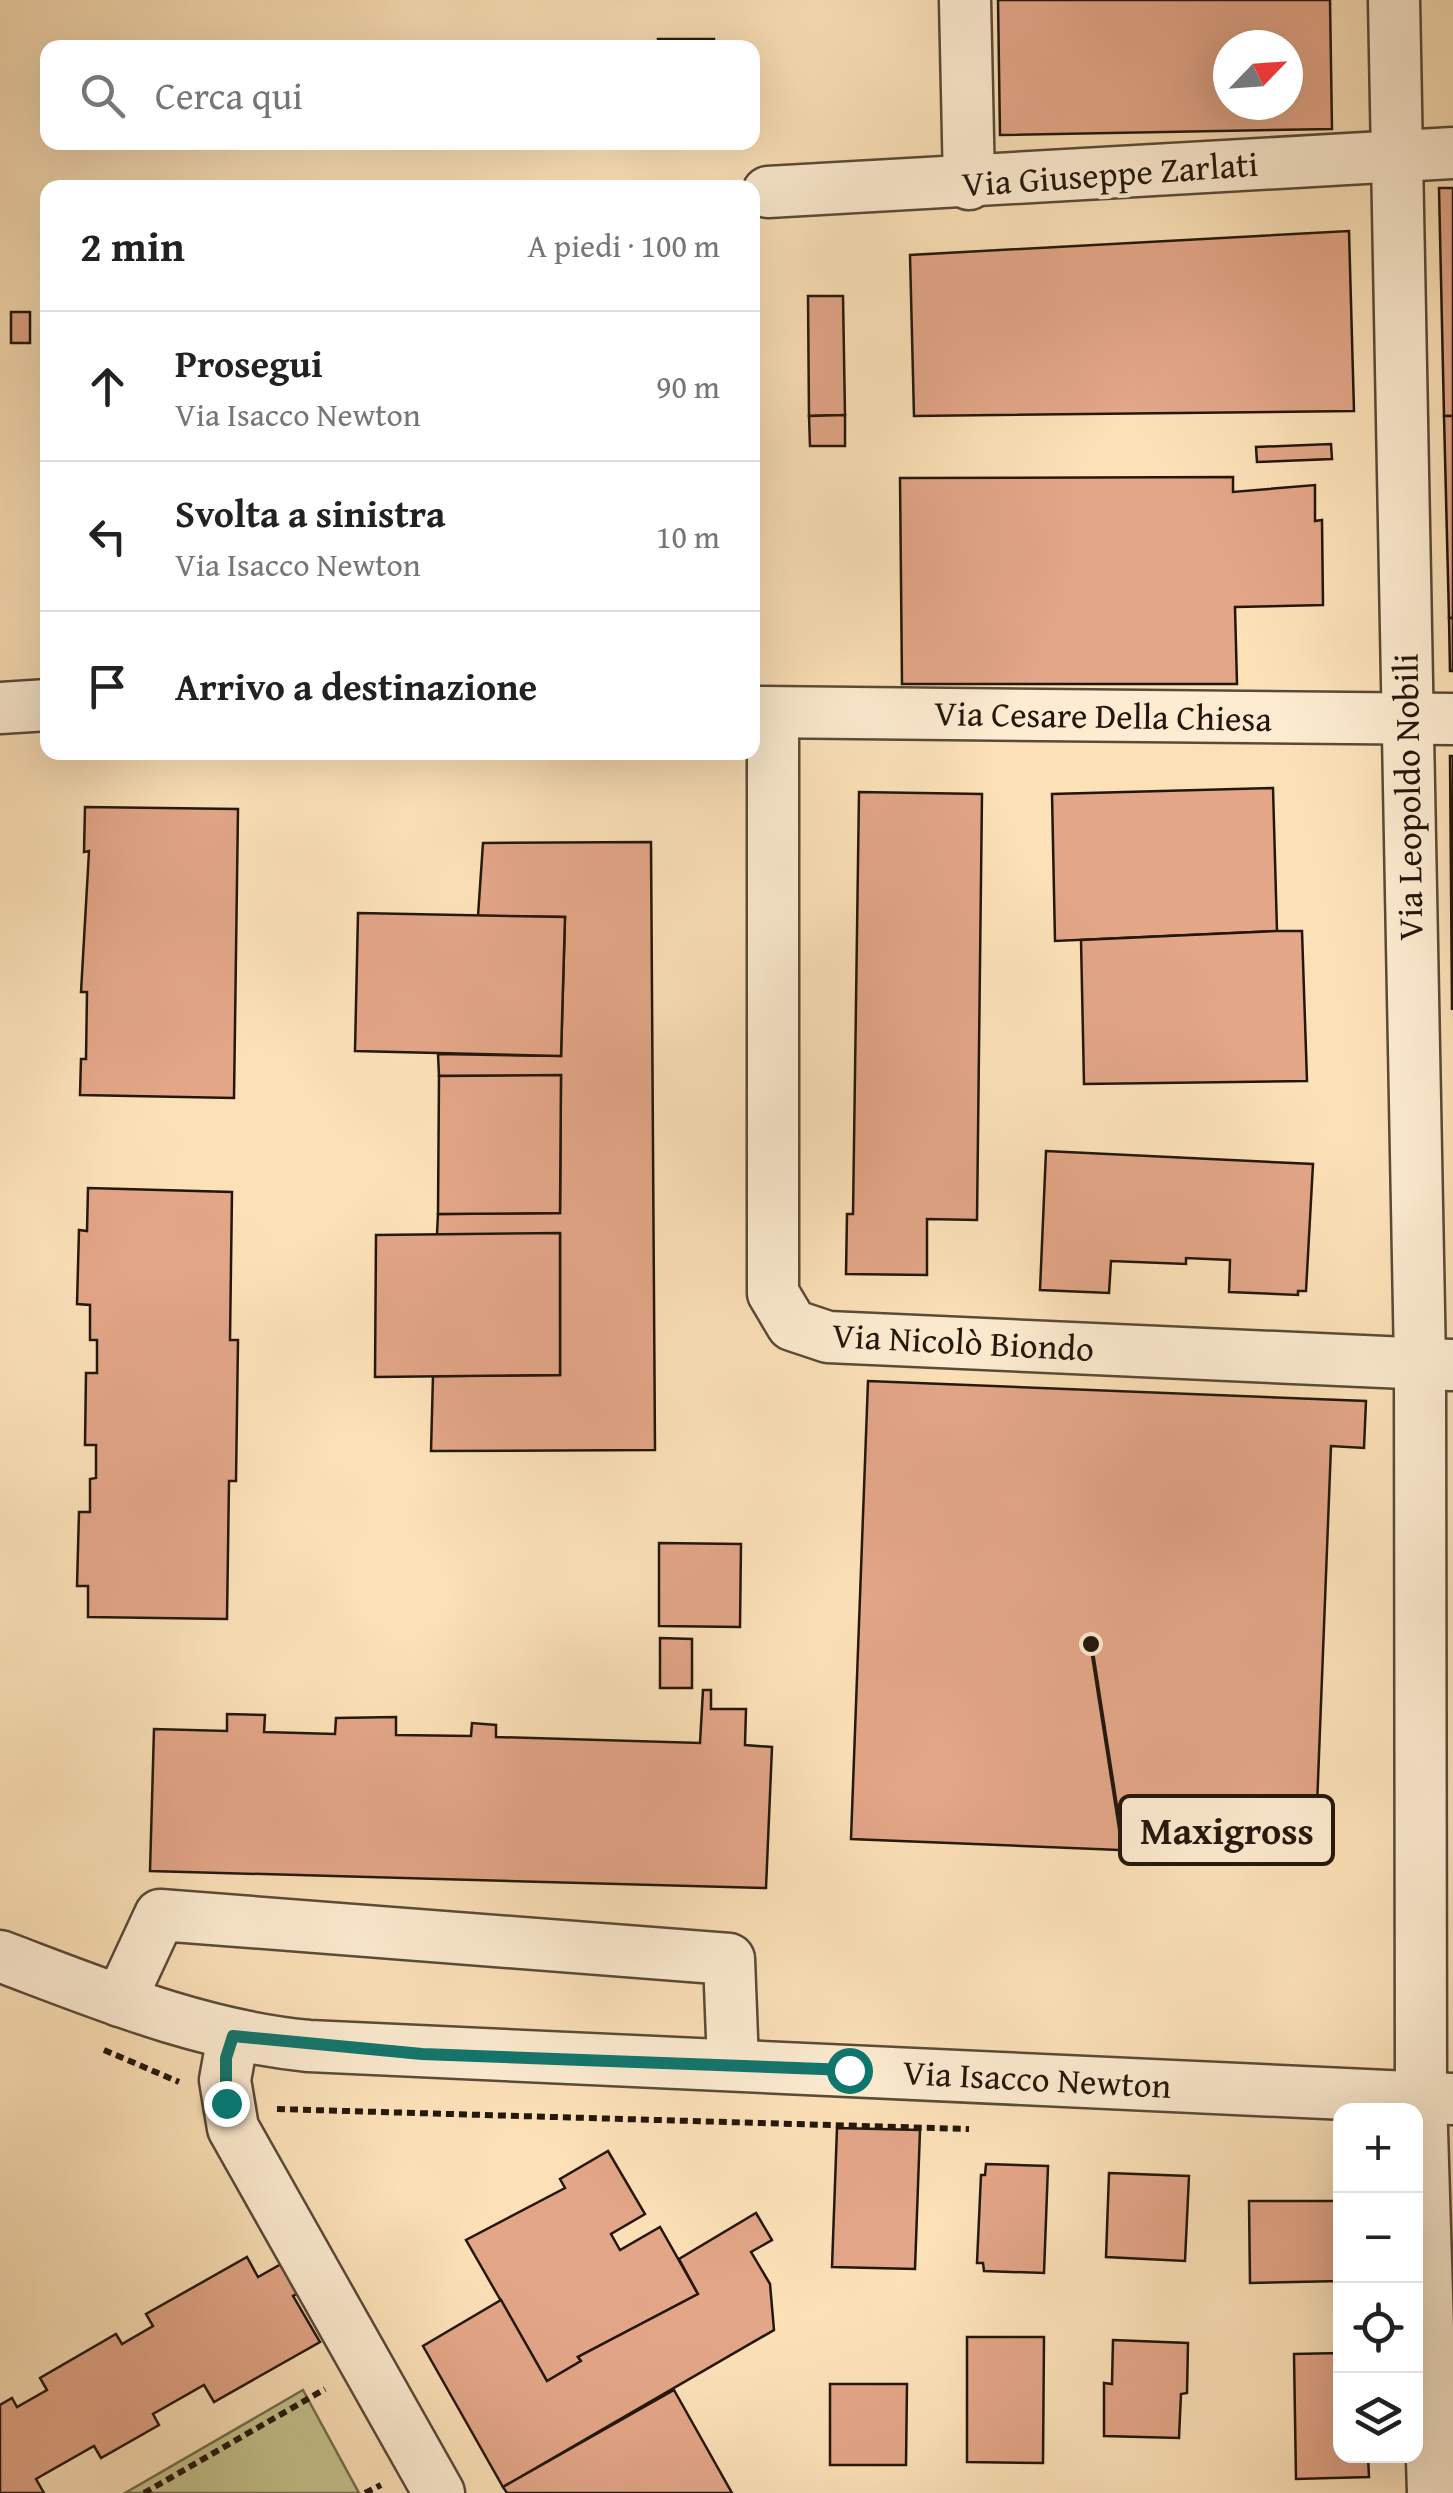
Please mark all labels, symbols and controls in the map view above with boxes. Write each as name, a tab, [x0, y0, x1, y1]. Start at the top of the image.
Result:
north arrow	[1213, 30, 1303, 120]
search box	[40, 40, 760, 150]
text: Cerca qui	[155, 67, 303, 123]
icon: search	[75, 68, 130, 123]
street label: Via Giuseppe Zarlati	[960, 138, 1260, 209]
text: 2 min	[80, 215, 185, 276]
text: A piedi · 100 m	[527, 222, 720, 269]
text: Prosegui	[175, 335, 323, 391]
icon: ahead	[80, 359, 135, 414]
text: 90 m	[656, 363, 720, 410]
text: Via Isacco Newton	[175, 391, 421, 438]
text: Svolta a sinistra	[175, 485, 445, 541]
icon: left	[80, 509, 135, 564]
text: 10 m	[656, 513, 720, 560]
text: Via Isacco Newton	[175, 541, 421, 588]
street label: Via Leopoldo Nobili	[1379, 653, 1436, 941]
text: Arrivo a destinazione	[175, 658, 537, 714]
icon: arrive	[80, 659, 135, 714]
street label: Via Cesare Della Chiesa	[934, 687, 1273, 744]
street label: Via Nicolò Biondo	[831, 1309, 1095, 1374]
callout: Maxigross	[1120, 1796, 1333, 1864]
text: Maxigross	[1140, 1802, 1314, 1858]
street label: Via Isacco Newton	[901, 2046, 1173, 2111]
route start	[827, 2048, 873, 2094]
route end	[204, 2081, 250, 2127]
map controls	[1333, 2103, 1423, 2463]
button: +	[1333, 2103, 1423, 2193]
button: −	[1333, 2193, 1423, 2283]
button: locate	[1333, 2283, 1423, 2373]
button: layers	[1333, 2373, 1423, 2463]

